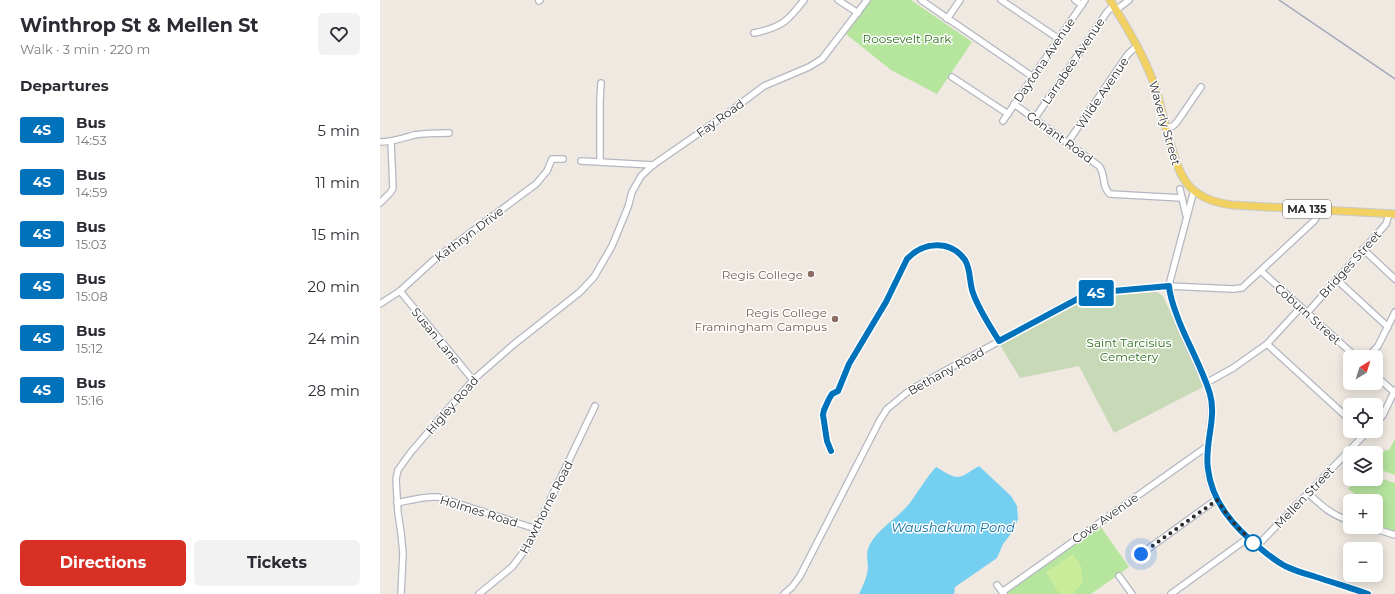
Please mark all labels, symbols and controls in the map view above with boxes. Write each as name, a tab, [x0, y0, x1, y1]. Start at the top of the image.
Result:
button: heart	[318, 13, 360, 55]
text: Winthrop St & Mellen St	[20, 14, 259, 37]
street label: Daytona Avenue	[1010, 15, 1078, 105]
street label: Larrabee Avenue	[1038, 15, 1108, 107]
park label: Roosevelt Park	[863, 31, 952, 46]
text: Walk · 3 min · 220 m	[20, 41, 150, 57]
street label: Wilde Avenue	[1072, 54, 1132, 132]
text: Departures	[20, 76, 109, 95]
street label: Waverly Street	[1146, 79, 1184, 167]
street label: Fay Road	[693, 96, 747, 140]
street label: Conant Road	[1024, 108, 1096, 166]
text: Bus	[76, 113, 106, 132]
text: 4S	[33, 121, 51, 139]
text: 5 min	[317, 121, 360, 140]
text: 14:53	[76, 132, 107, 148]
text: Bus	[76, 165, 106, 184]
text: 4S	[33, 173, 51, 191]
text: 11 min	[315, 173, 360, 192]
text: 14:59	[76, 184, 107, 200]
road number: MA 135	[1283, 200, 1331, 218]
street label: Kathryn Drive	[432, 203, 506, 265]
text: Bus	[76, 217, 106, 236]
text: 4S	[33, 225, 51, 243]
text: 15 min	[312, 225, 360, 244]
street label: Bridges Street	[1316, 227, 1384, 301]
text: 15:03	[76, 236, 107, 252]
place label: Regis College	[722, 267, 803, 282]
text: Bus	[76, 269, 106, 288]
marker: Regis College	[806, 269, 816, 279]
text: 4S	[33, 277, 51, 295]
text: 20 min	[308, 277, 360, 296]
line badge: 4S	[1078, 280, 1114, 306]
street label: Coburn Street	[1272, 280, 1344, 348]
text: 4S	[1087, 284, 1105, 302]
text: 15:08	[76, 288, 108, 304]
street label: Susan Lane	[408, 304, 464, 368]
place label: Regis College Framingham Campus	[694, 305, 827, 334]
marker: Regis College Framingham Campus	[830, 314, 840, 324]
text: Bus	[76, 321, 106, 340]
text: 4S	[33, 329, 51, 347]
text: 24 min	[308, 329, 360, 348]
park label: Saint Tarcisius Cemetery	[1087, 335, 1172, 364]
text: 15:12	[76, 340, 103, 356]
street label: Bethany Road	[905, 344, 987, 398]
north arrow	[1343, 350, 1383, 390]
map controls	[1343, 350, 1383, 582]
text: Bus	[76, 373, 106, 392]
street label: Higley Road	[423, 373, 481, 437]
text: 4S	[33, 381, 51, 399]
text: 28 min	[308, 381, 360, 400]
text: 15:16	[76, 392, 103, 408]
button: locate	[1343, 398, 1383, 438]
button: layers	[1343, 446, 1383, 486]
street label: Hawthorne Road	[516, 458, 576, 556]
street label: Mellen Street	[1271, 463, 1337, 531]
street label: Cove Avenue	[1069, 490, 1141, 546]
street label: Holmes Road	[438, 492, 520, 530]
button: +	[1343, 494, 1383, 534]
water label: Waushakum Pond	[891, 519, 1015, 535]
unlabelled marker	[1244, 534, 1262, 552]
button: Directions	[20, 540, 186, 586]
button: Tickets	[194, 540, 360, 586]
button: −	[1343, 542, 1383, 582]
your location	[1131, 544, 1151, 564]

